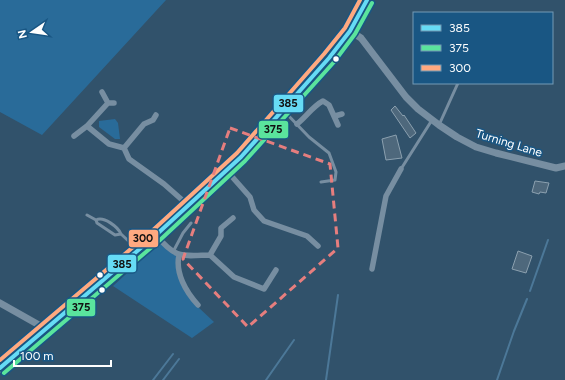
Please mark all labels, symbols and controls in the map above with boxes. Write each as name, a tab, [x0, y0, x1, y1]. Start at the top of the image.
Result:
north arrow	[12, 12, 52, 52]
legend	[413, 12, 553, 84]
text: 385	[449, 21, 470, 35]
text: N	[15, 29, 30, 40]
text: 375	[449, 41, 469, 55]
unlabelled marker	[331, 54, 341, 64]
text: 300	[449, 61, 471, 75]
line badge: 385	[273, 94, 304, 113]
text: 385	[278, 97, 298, 110]
line badge: 375	[258, 120, 289, 139]
text: 375	[264, 123, 282, 136]
street label: Turning Lane	[474, 126, 544, 160]
line badge: 300	[128, 229, 159, 248]
text: 300	[133, 232, 153, 245]
line badge: 385	[107, 254, 137, 273]
text: 385	[112, 258, 132, 271]
unlabelled marker	[95, 270, 105, 280]
unlabelled marker	[97, 285, 107, 295]
line badge: 375	[66, 298, 96, 317]
text: 375	[72, 301, 90, 314]
scale bar	[14, 342, 111, 368]
text: 100 m	[20, 349, 54, 363]

